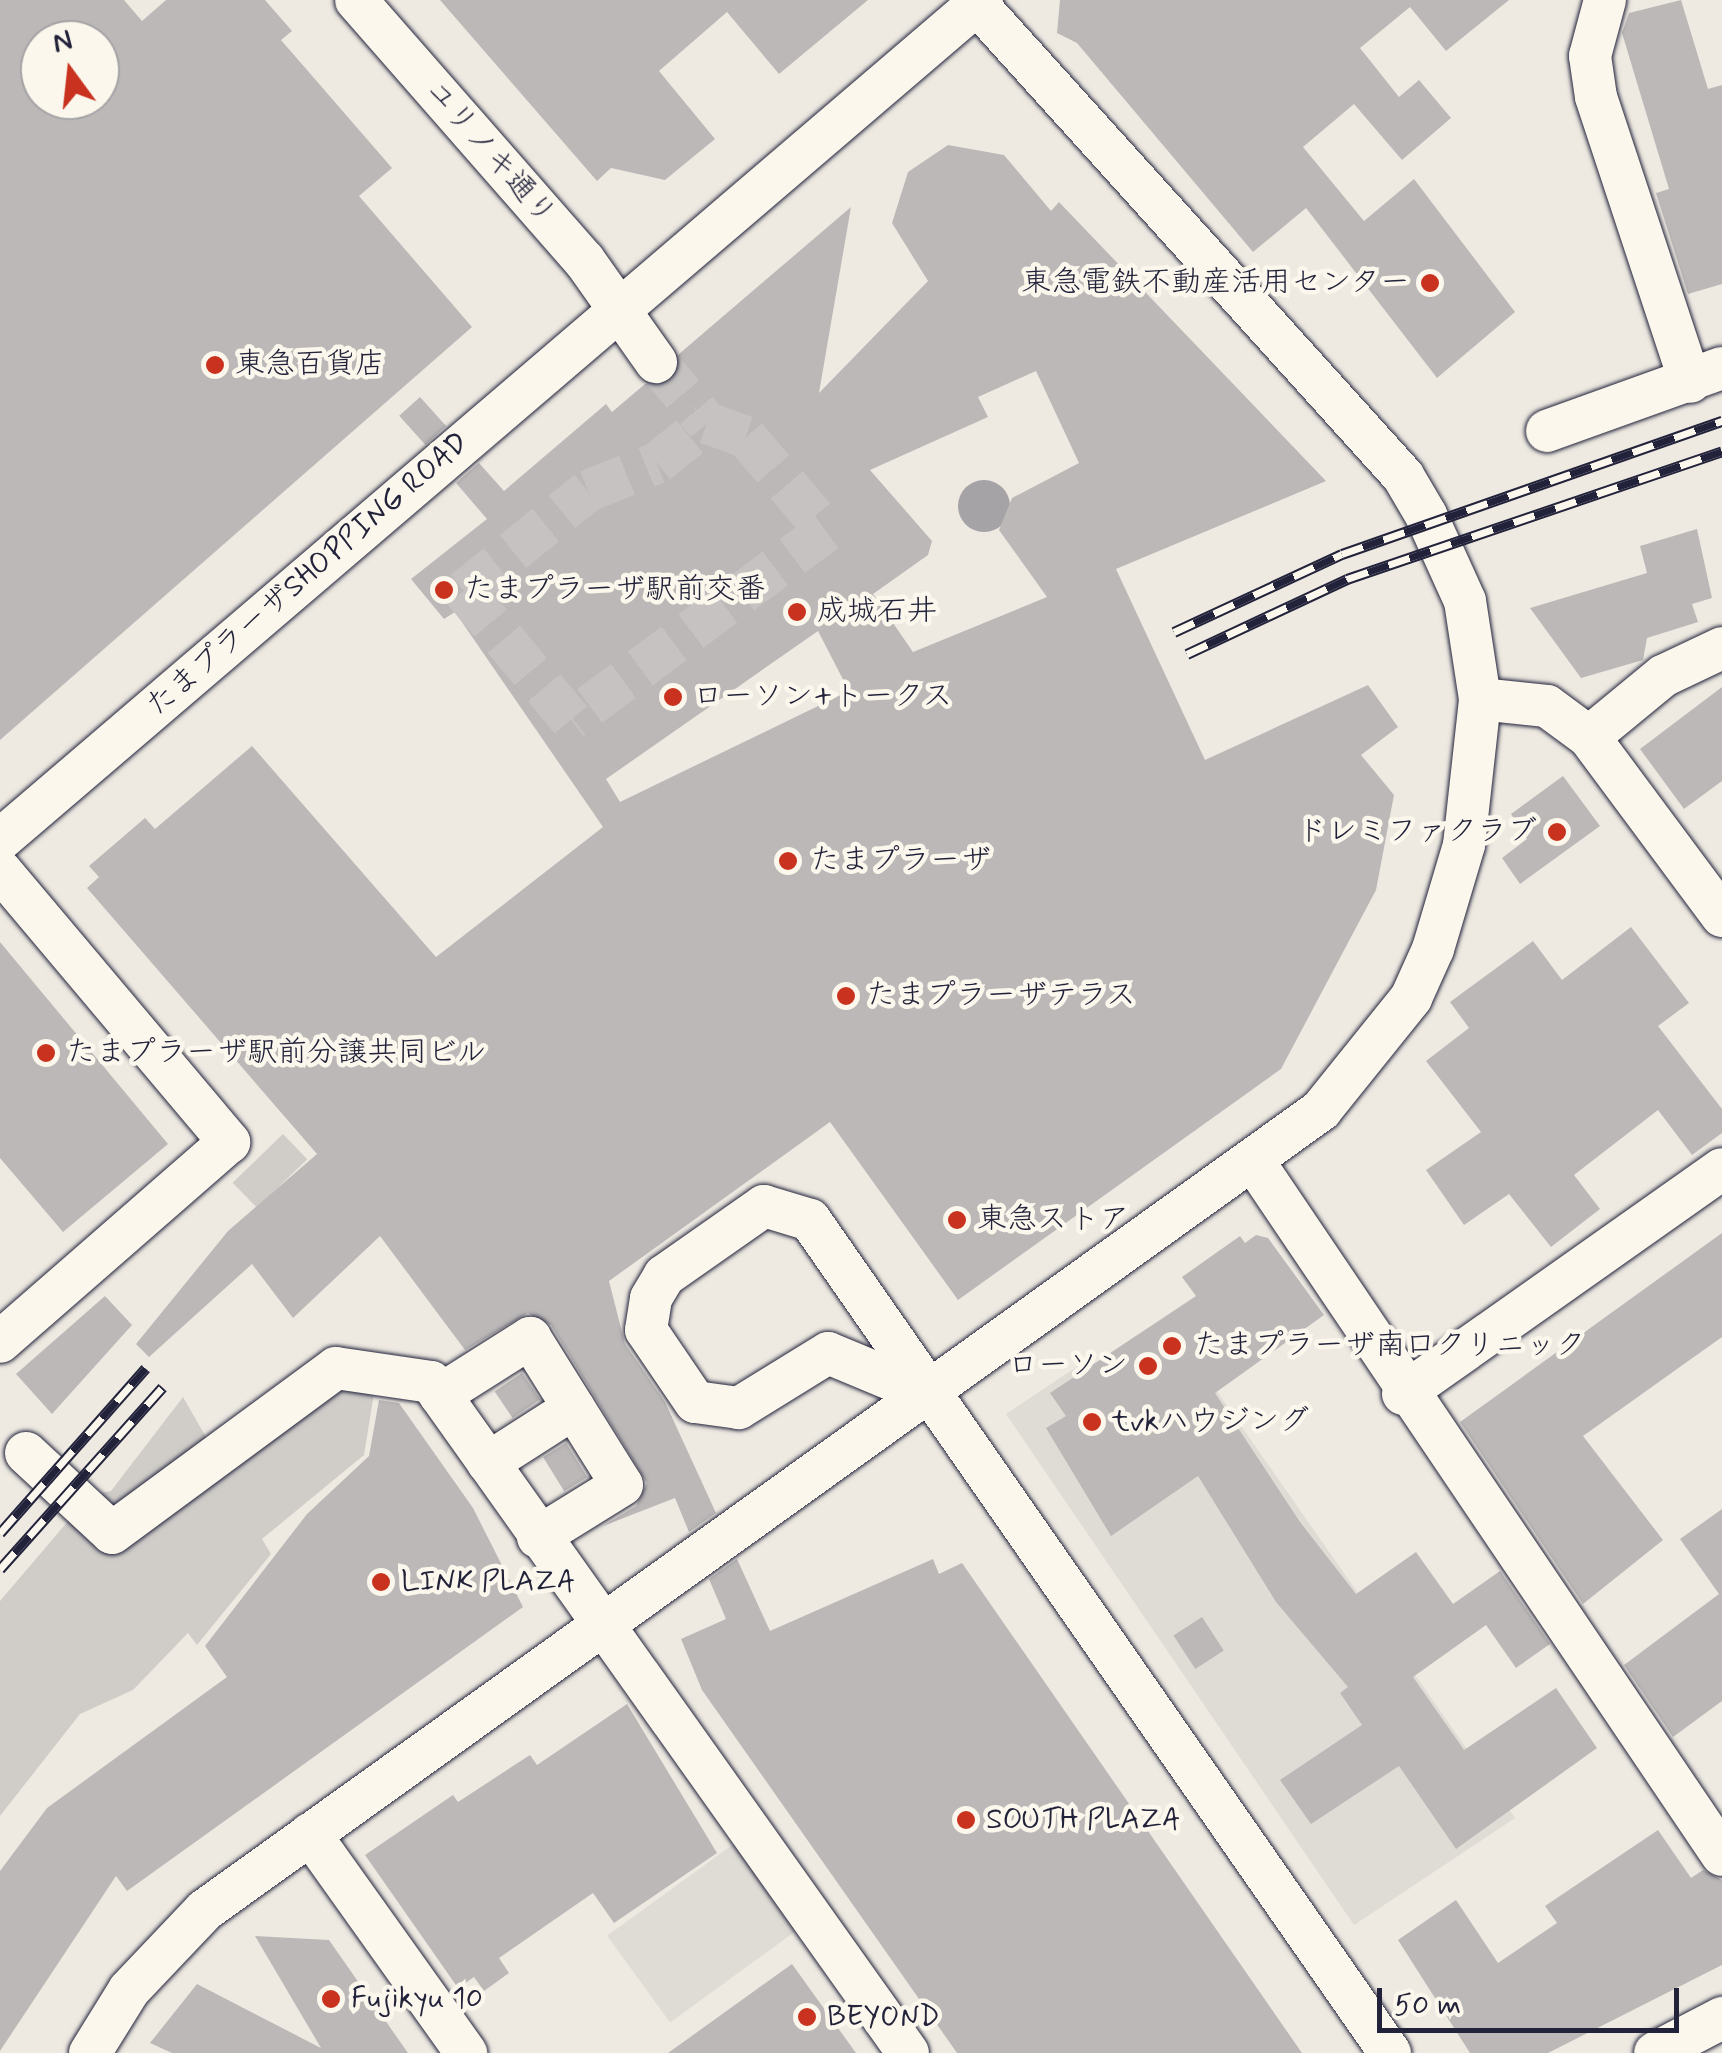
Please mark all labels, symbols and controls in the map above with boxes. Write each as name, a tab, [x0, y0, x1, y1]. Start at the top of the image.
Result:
north arrow	[20, 20, 120, 120]
text: N	[49, 22, 76, 63]
street label: ユリノキ通り	[417, 73, 563, 233]
place label: 東急電鉄不動産活用センター	[1020, 265, 1410, 301]
marker: 東急電鉄不動産活用センター	[1419, 272, 1441, 294]
place label: 東急百貨店	[235, 347, 385, 383]
marker: 東急百貨店	[204, 354, 226, 376]
street label: たまプラーザSHOPPING ROAD	[140, 426, 476, 724]
place label: たまプラーザ駅前交番	[464, 572, 764, 608]
marker: たまプラーザ駅前交番	[433, 579, 455, 601]
place label: 成城石井	[817, 594, 937, 630]
marker: 成城石井	[786, 601, 808, 623]
place label: ローソン+トークス	[693, 679, 953, 715]
marker: ローソン+トークス	[662, 686, 684, 708]
place label: ドレミファクラブ	[1297, 814, 1537, 850]
marker: ドレミファクラブ	[1546, 821, 1568, 843]
place label: たまプラーザ	[810, 843, 990, 879]
marker: たまプラーザ	[775, 848, 801, 874]
place label: たまプラーザテラス	[866, 978, 1136, 1014]
marker: たまプラーザテラス	[835, 985, 857, 1007]
place label: たまプラーザ駅前分譲共同ビル	[66, 1035, 486, 1071]
marker: たまプラーザ駅前分譲共同ビル	[35, 1042, 57, 1064]
place label: 東急ストア	[977, 1202, 1127, 1238]
marker: 東急ストア	[946, 1209, 968, 1231]
place label: たまプラーザ南口クリニック	[1194, 1328, 1584, 1364]
marker: たまプラーザ南口クリニック	[1159, 1333, 1185, 1359]
place label: ローソン	[1008, 1348, 1128, 1384]
marker: ローソン	[1137, 1355, 1159, 1377]
place label: tvkハウジング	[1112, 1404, 1309, 1440]
marker: tvkハウジング	[1081, 1411, 1103, 1433]
place label: LINK PLAZA	[401, 1564, 575, 1600]
marker: LINK PLAZA	[370, 1571, 392, 1593]
place label: SOUTH PLAZA	[986, 1802, 1181, 1838]
marker: SOUTH PLAZA	[955, 1809, 977, 1831]
scale bar	[1382, 1968, 1684, 2030]
place label: Fujikyu 10	[351, 1981, 483, 2017]
text: 50 m	[1394, 1986, 1461, 2025]
marker: Fujikyu 10	[320, 1988, 342, 2010]
place label: BEYOND	[827, 1999, 940, 2035]
marker: BEYOND	[796, 2006, 818, 2028]

